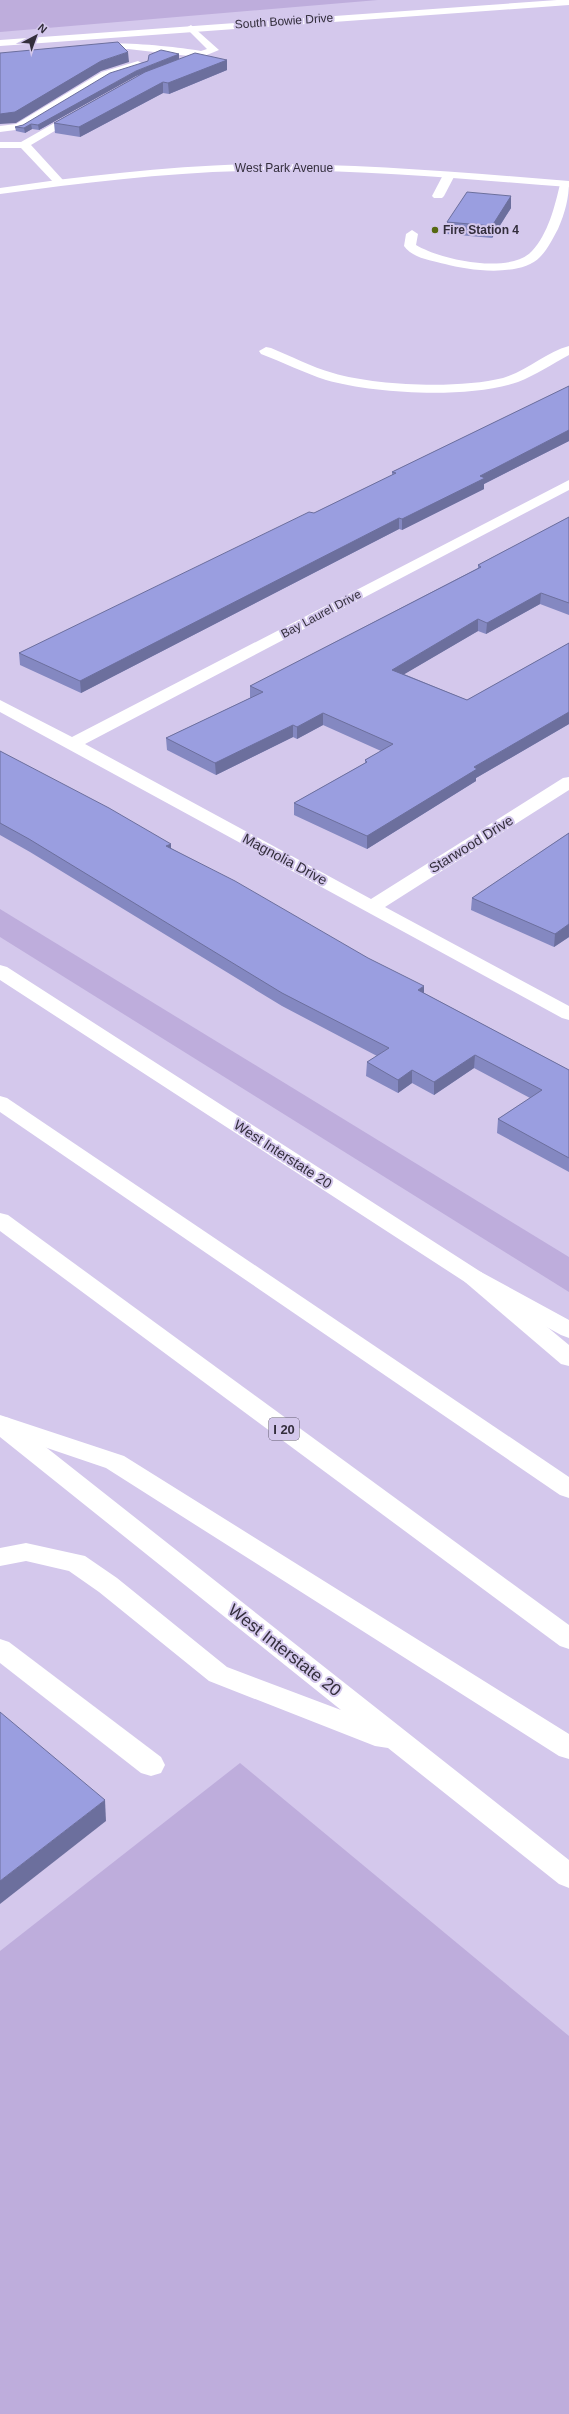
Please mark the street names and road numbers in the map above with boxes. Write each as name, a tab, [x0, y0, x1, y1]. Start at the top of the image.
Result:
street label: South Bowie Drive	[234, 11, 334, 31]
street label: West Park Avenue	[235, 161, 333, 175]
street label: Bay Laurel Drive	[279, 587, 364, 641]
street label: Starwood Drive	[426, 812, 516, 876]
street label: Magnolia Drive	[240, 830, 330, 888]
street label: West Interstate 20	[231, 1116, 335, 1192]
road number: I 20	[269, 1418, 299, 1440]
street label: West Interstate 20	[225, 1601, 345, 1700]

